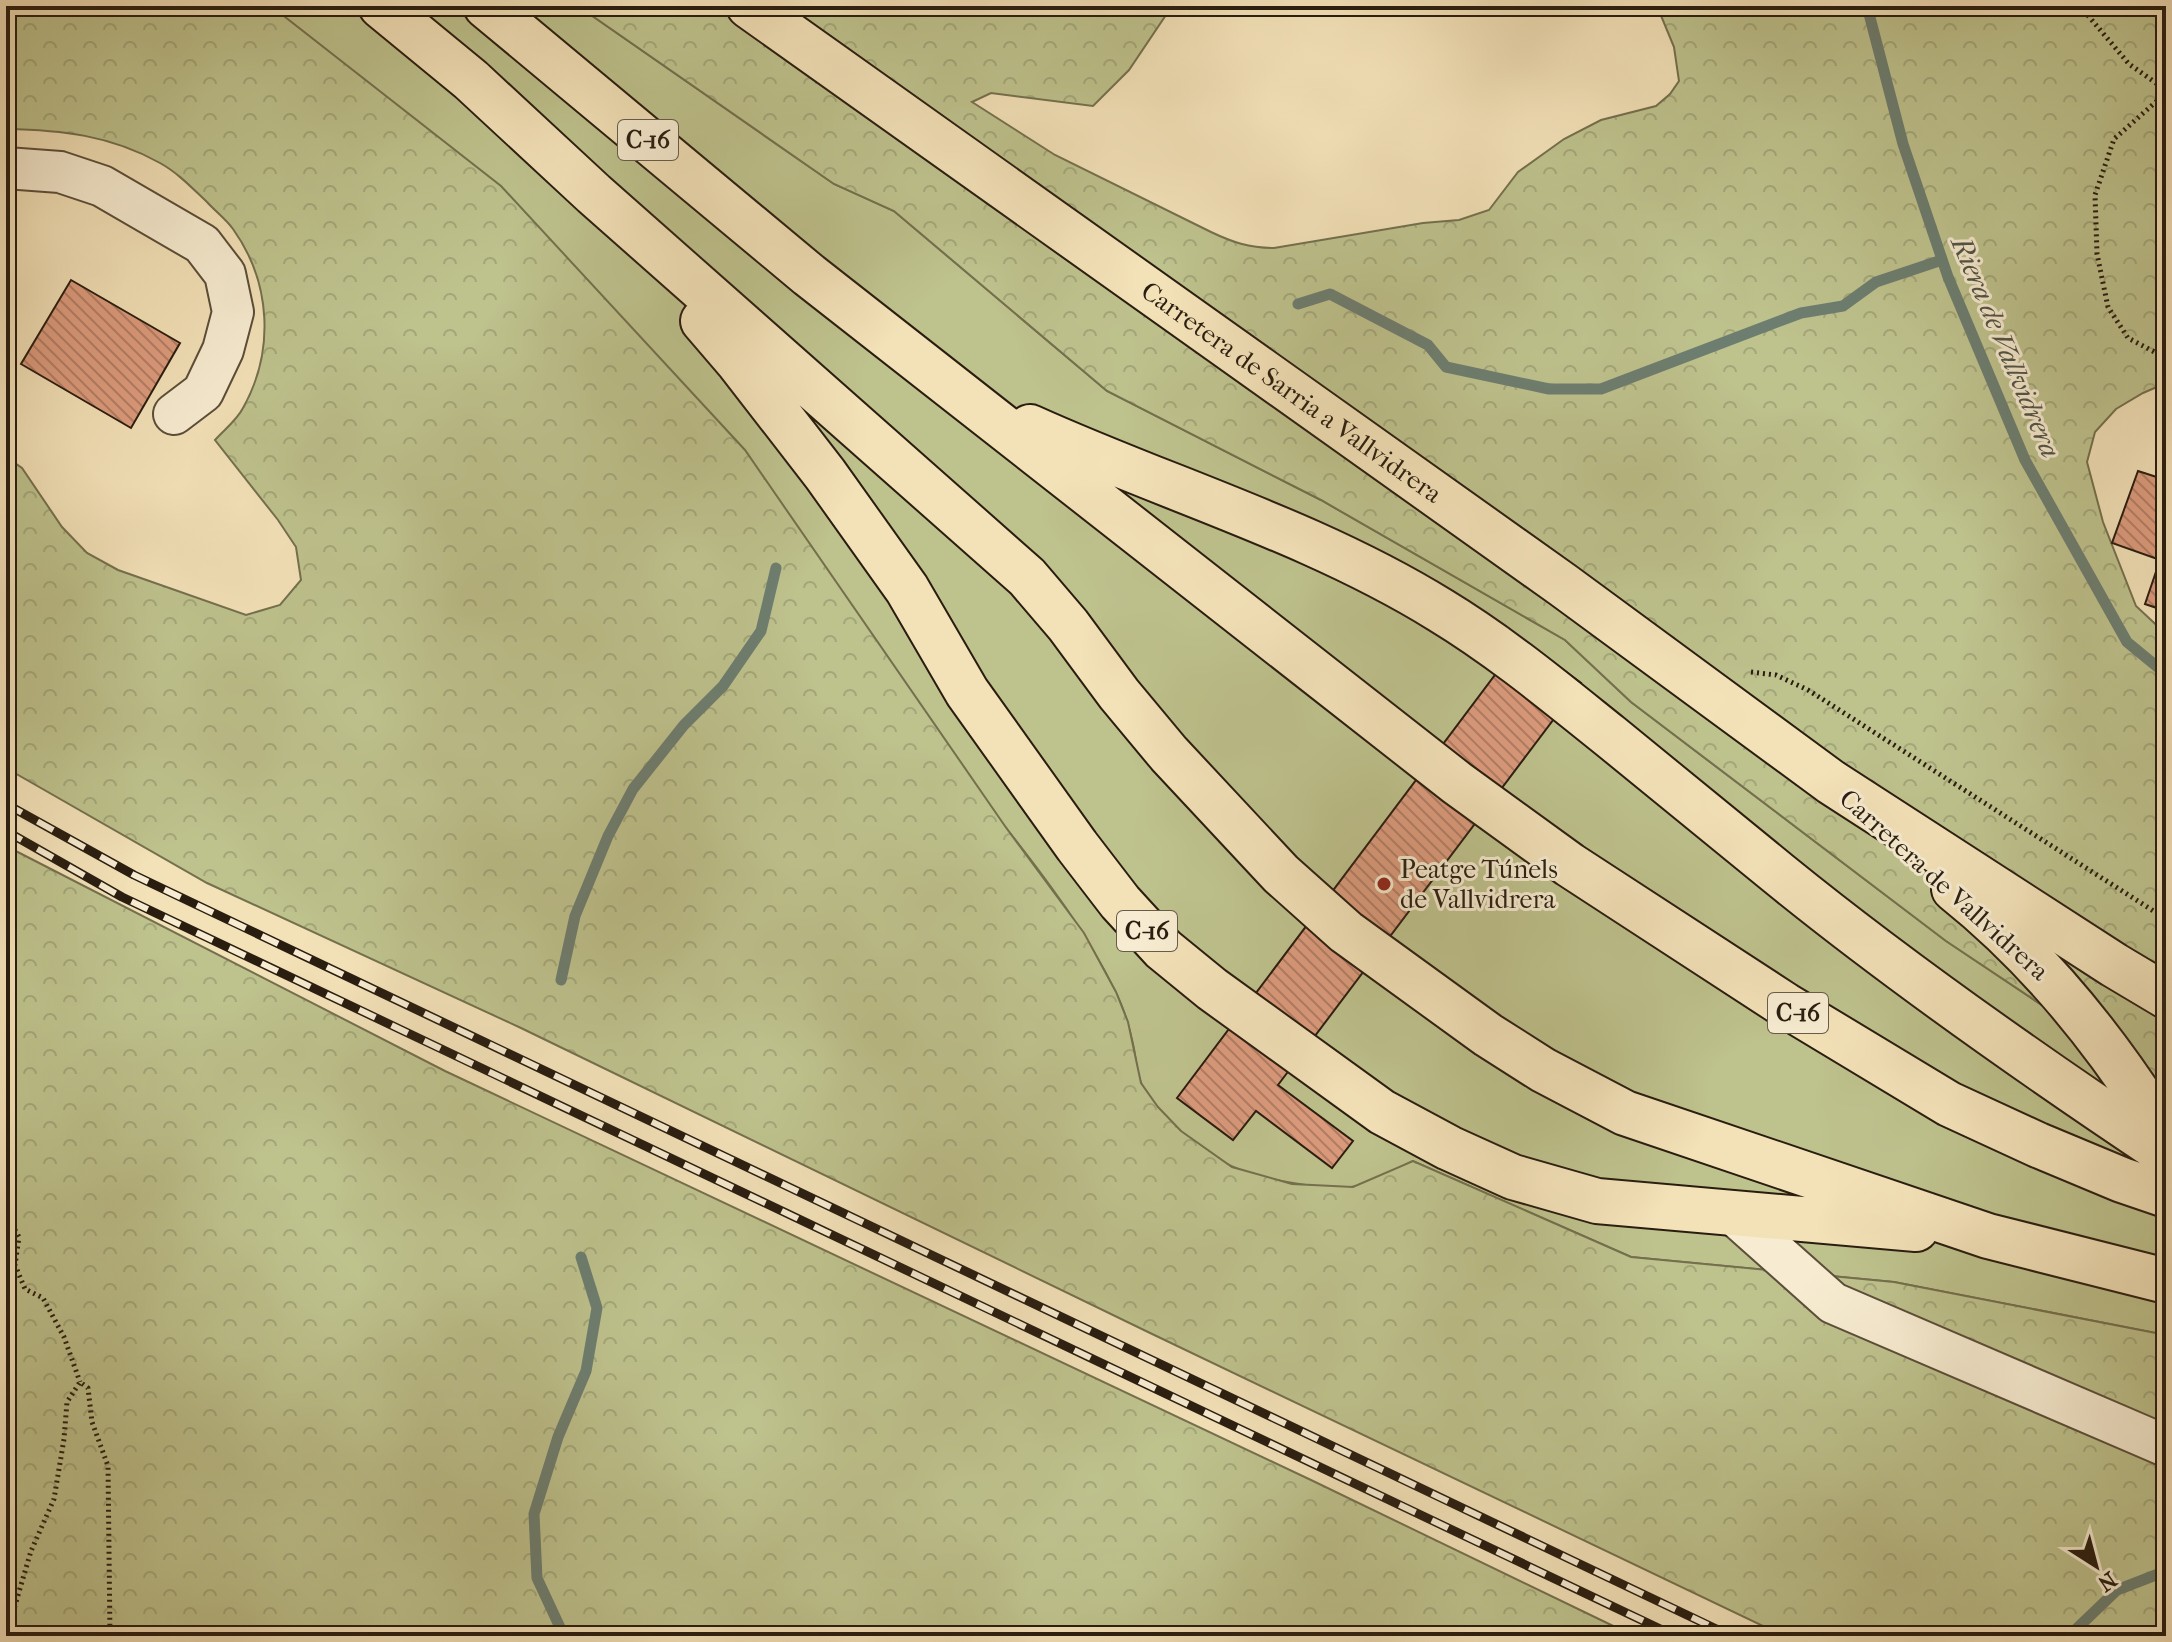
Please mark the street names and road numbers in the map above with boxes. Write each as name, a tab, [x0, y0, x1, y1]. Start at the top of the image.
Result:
road number: C-16	[618, 120, 678, 160]
street label: Carretera de Sarria a Vallvidrera	[1136, 275, 1449, 510]
street label: Carretera de Vallvidrera	[1833, 783, 2056, 988]
road number: C-16	[1117, 911, 1177, 951]
road number: C-16	[1768, 993, 1828, 1033]

